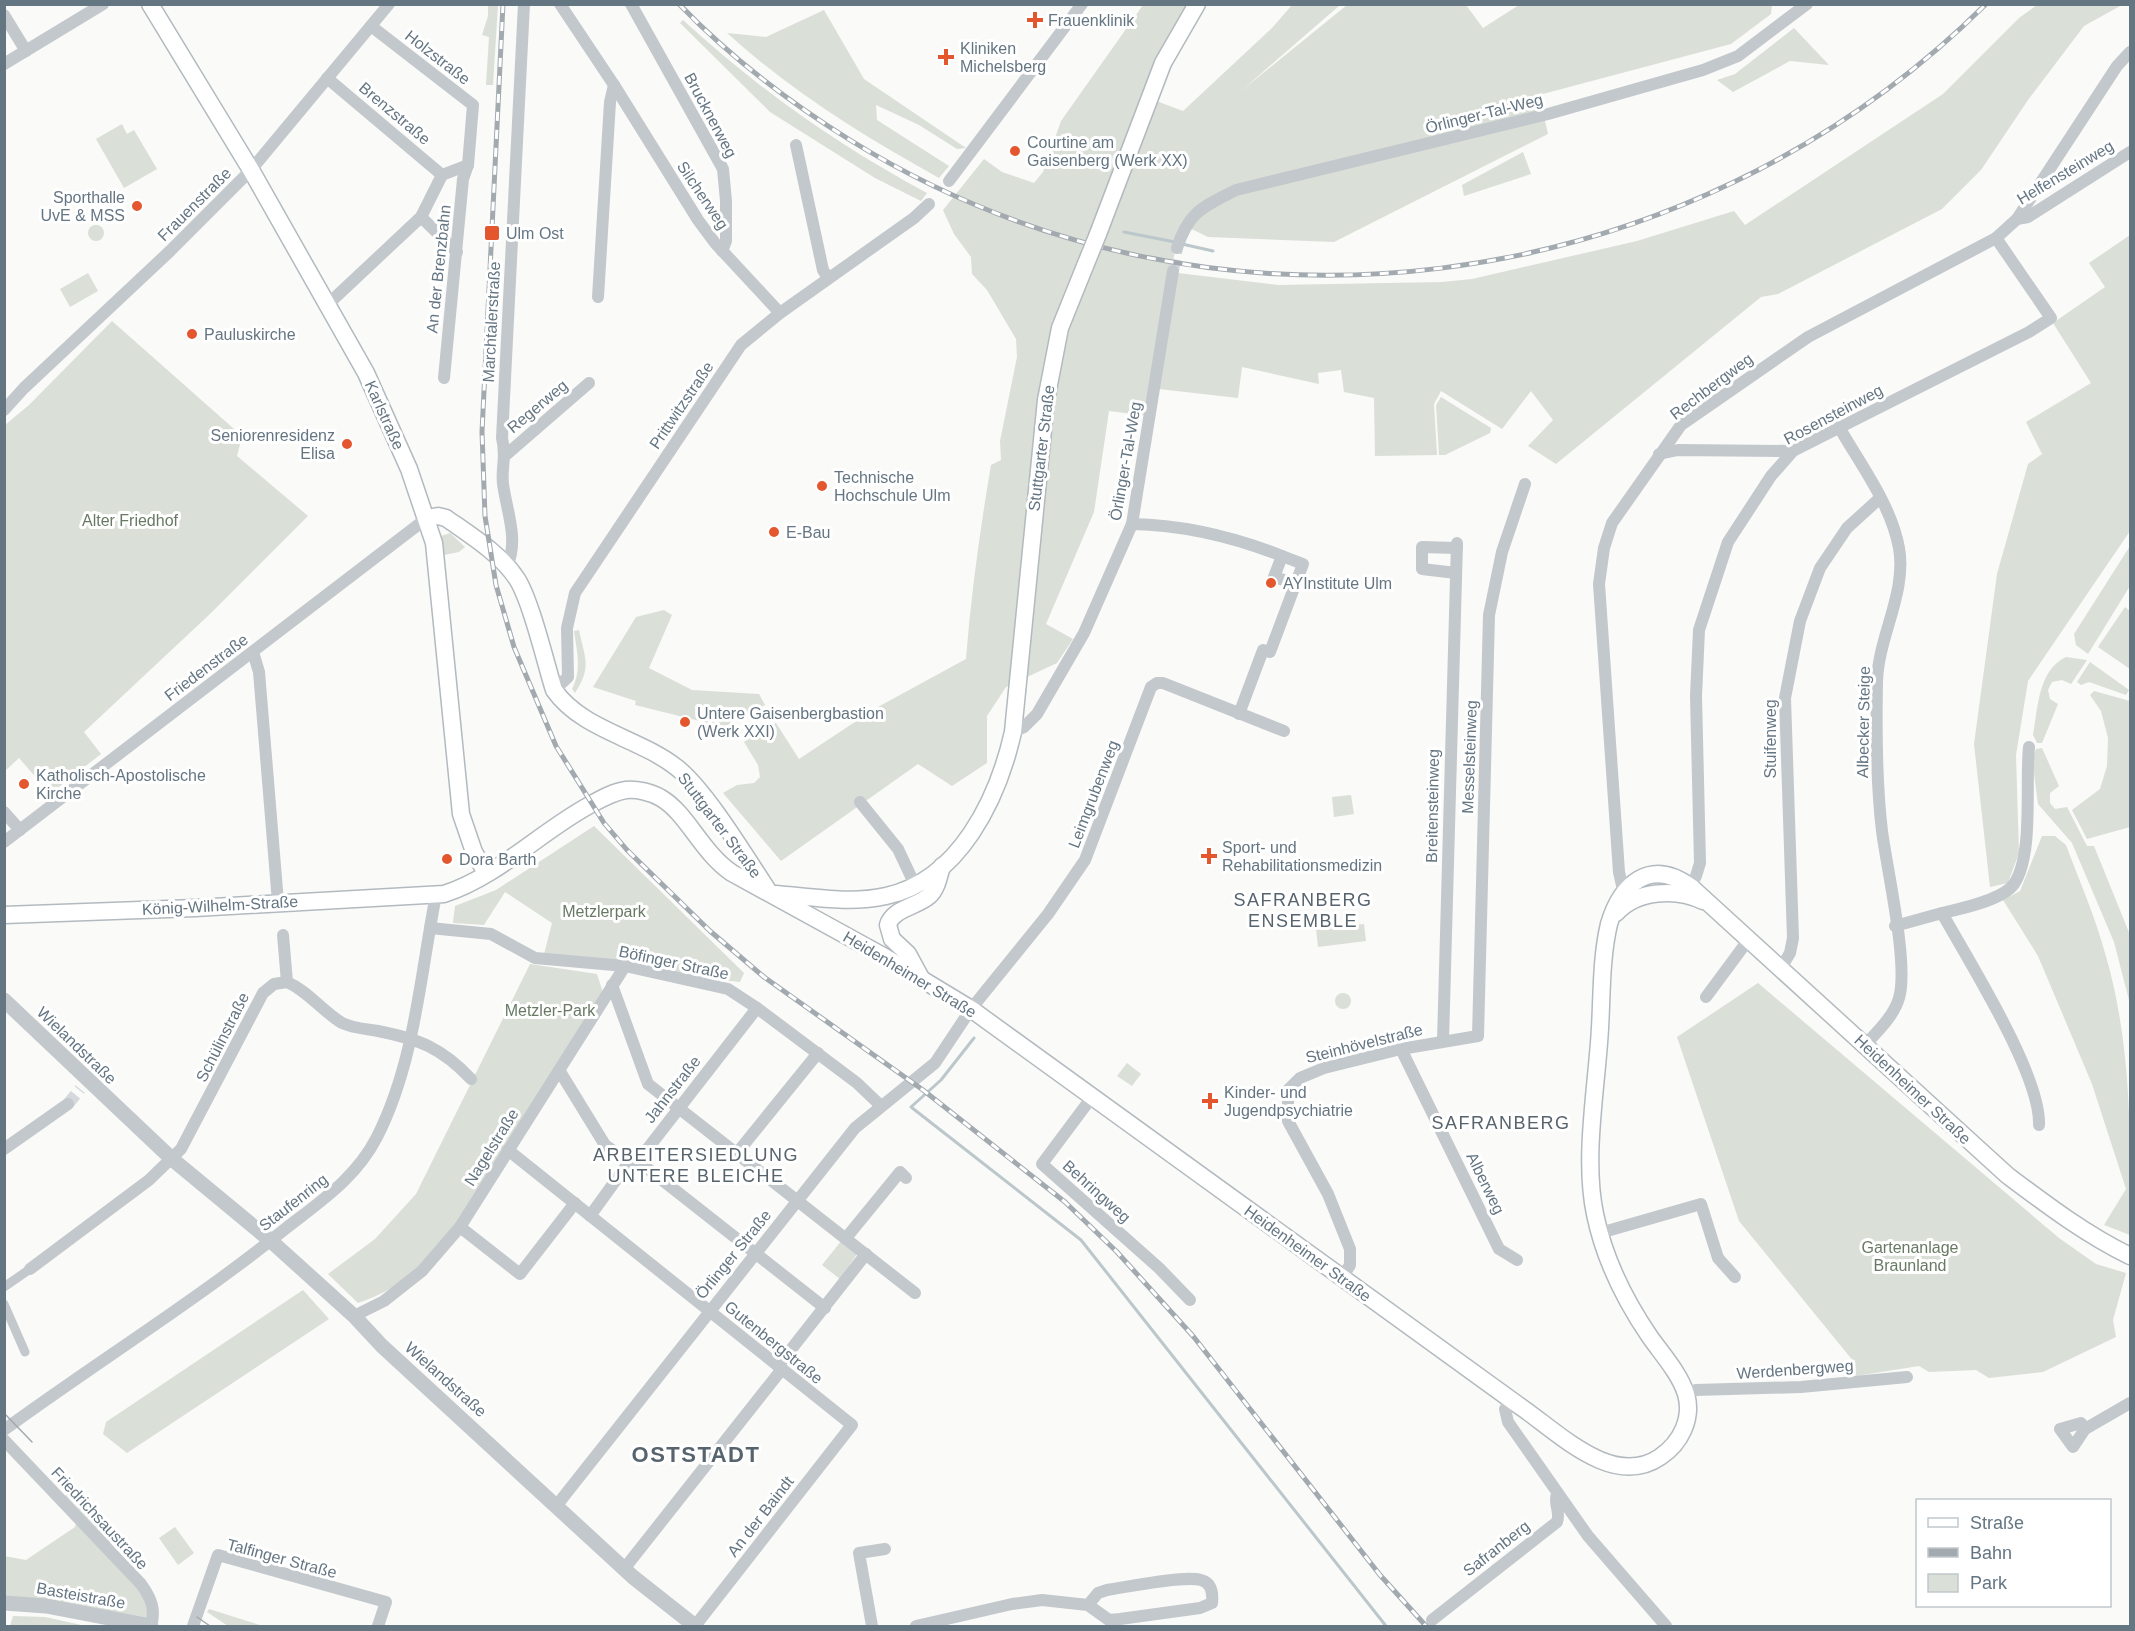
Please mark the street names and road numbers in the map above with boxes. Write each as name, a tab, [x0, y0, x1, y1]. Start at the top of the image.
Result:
street label: Holzstraße	[402, 27, 473, 88]
street label: Brucknerweg	[681, 70, 740, 160]
street label: Brenzstraße	[356, 79, 434, 148]
street label: Örlinger-Tal-Weg	[1424, 91, 1545, 136]
street label: Helfensteinweg	[2014, 137, 2117, 208]
street label: Silcherweg	[674, 158, 732, 232]
street label: Frauenstraße	[154, 164, 234, 244]
street label: An der Brenzbahn	[423, 204, 454, 334]
street label: Marchtalerstraße	[480, 261, 503, 383]
street label: Rechbergweg	[1667, 350, 1756, 423]
street label: Prittwitzstraße	[646, 358, 717, 452]
street label: Regerweg	[504, 376, 571, 436]
street label: Karlstraße	[362, 378, 407, 452]
street label: Rosensteinweg	[1781, 381, 1886, 448]
street label: Stuttgarter Straße	[1025, 384, 1058, 512]
street label: Örlinger-Tal-Weg	[1107, 400, 1144, 522]
street label: Friedenstraße	[161, 631, 251, 704]
street label: Albecker Steige	[1854, 666, 1873, 778]
street label: Stuifenweg	[1762, 699, 1779, 779]
street label: Messelsteinweg	[1459, 700, 1480, 814]
street label: Leimgrubenweg	[1065, 738, 1122, 850]
street label: Breitensteinweg	[1423, 749, 1442, 863]
street label: Stuttgarter Straße	[675, 769, 765, 881]
street label: König-Wilhelm-Straße	[141, 893, 299, 918]
street label: Heidenheimer Straße	[840, 928, 979, 1021]
street label: Böfinger Straße	[617, 943, 731, 982]
street label: Schülinstraße	[193, 990, 252, 1085]
street label: Wielandstraße	[34, 1003, 120, 1087]
street label: Steinhövelstraße	[1304, 1021, 1425, 1066]
street label: Heidenheimer Straße	[1851, 1031, 1974, 1148]
street label: Jahnstraße	[641, 1052, 704, 1126]
street label: Nagelstraße	[461, 1106, 522, 1189]
street label: Alberweg	[1463, 1150, 1508, 1217]
street label: Behringweg	[1060, 1157, 1134, 1226]
street label: Staufenring	[256, 1171, 331, 1234]
street label: Heidenheimer Straße	[1241, 1202, 1374, 1305]
street label: Örlinger Straße	[692, 1206, 774, 1302]
street label: Gutenbergstraße	[721, 1298, 826, 1387]
street label: Wielandstraße	[402, 1339, 490, 1420]
street label: Werdenbergweg	[1736, 1357, 1854, 1382]
street label: Friedrichsaustraße	[48, 1464, 151, 1573]
street label: An der Baindt	[724, 1472, 797, 1560]
street label: Safranberg	[1460, 1517, 1533, 1579]
street label: Talfinger Straße	[225, 1536, 339, 1581]
street label: Basteistraße	[35, 1579, 127, 1612]

